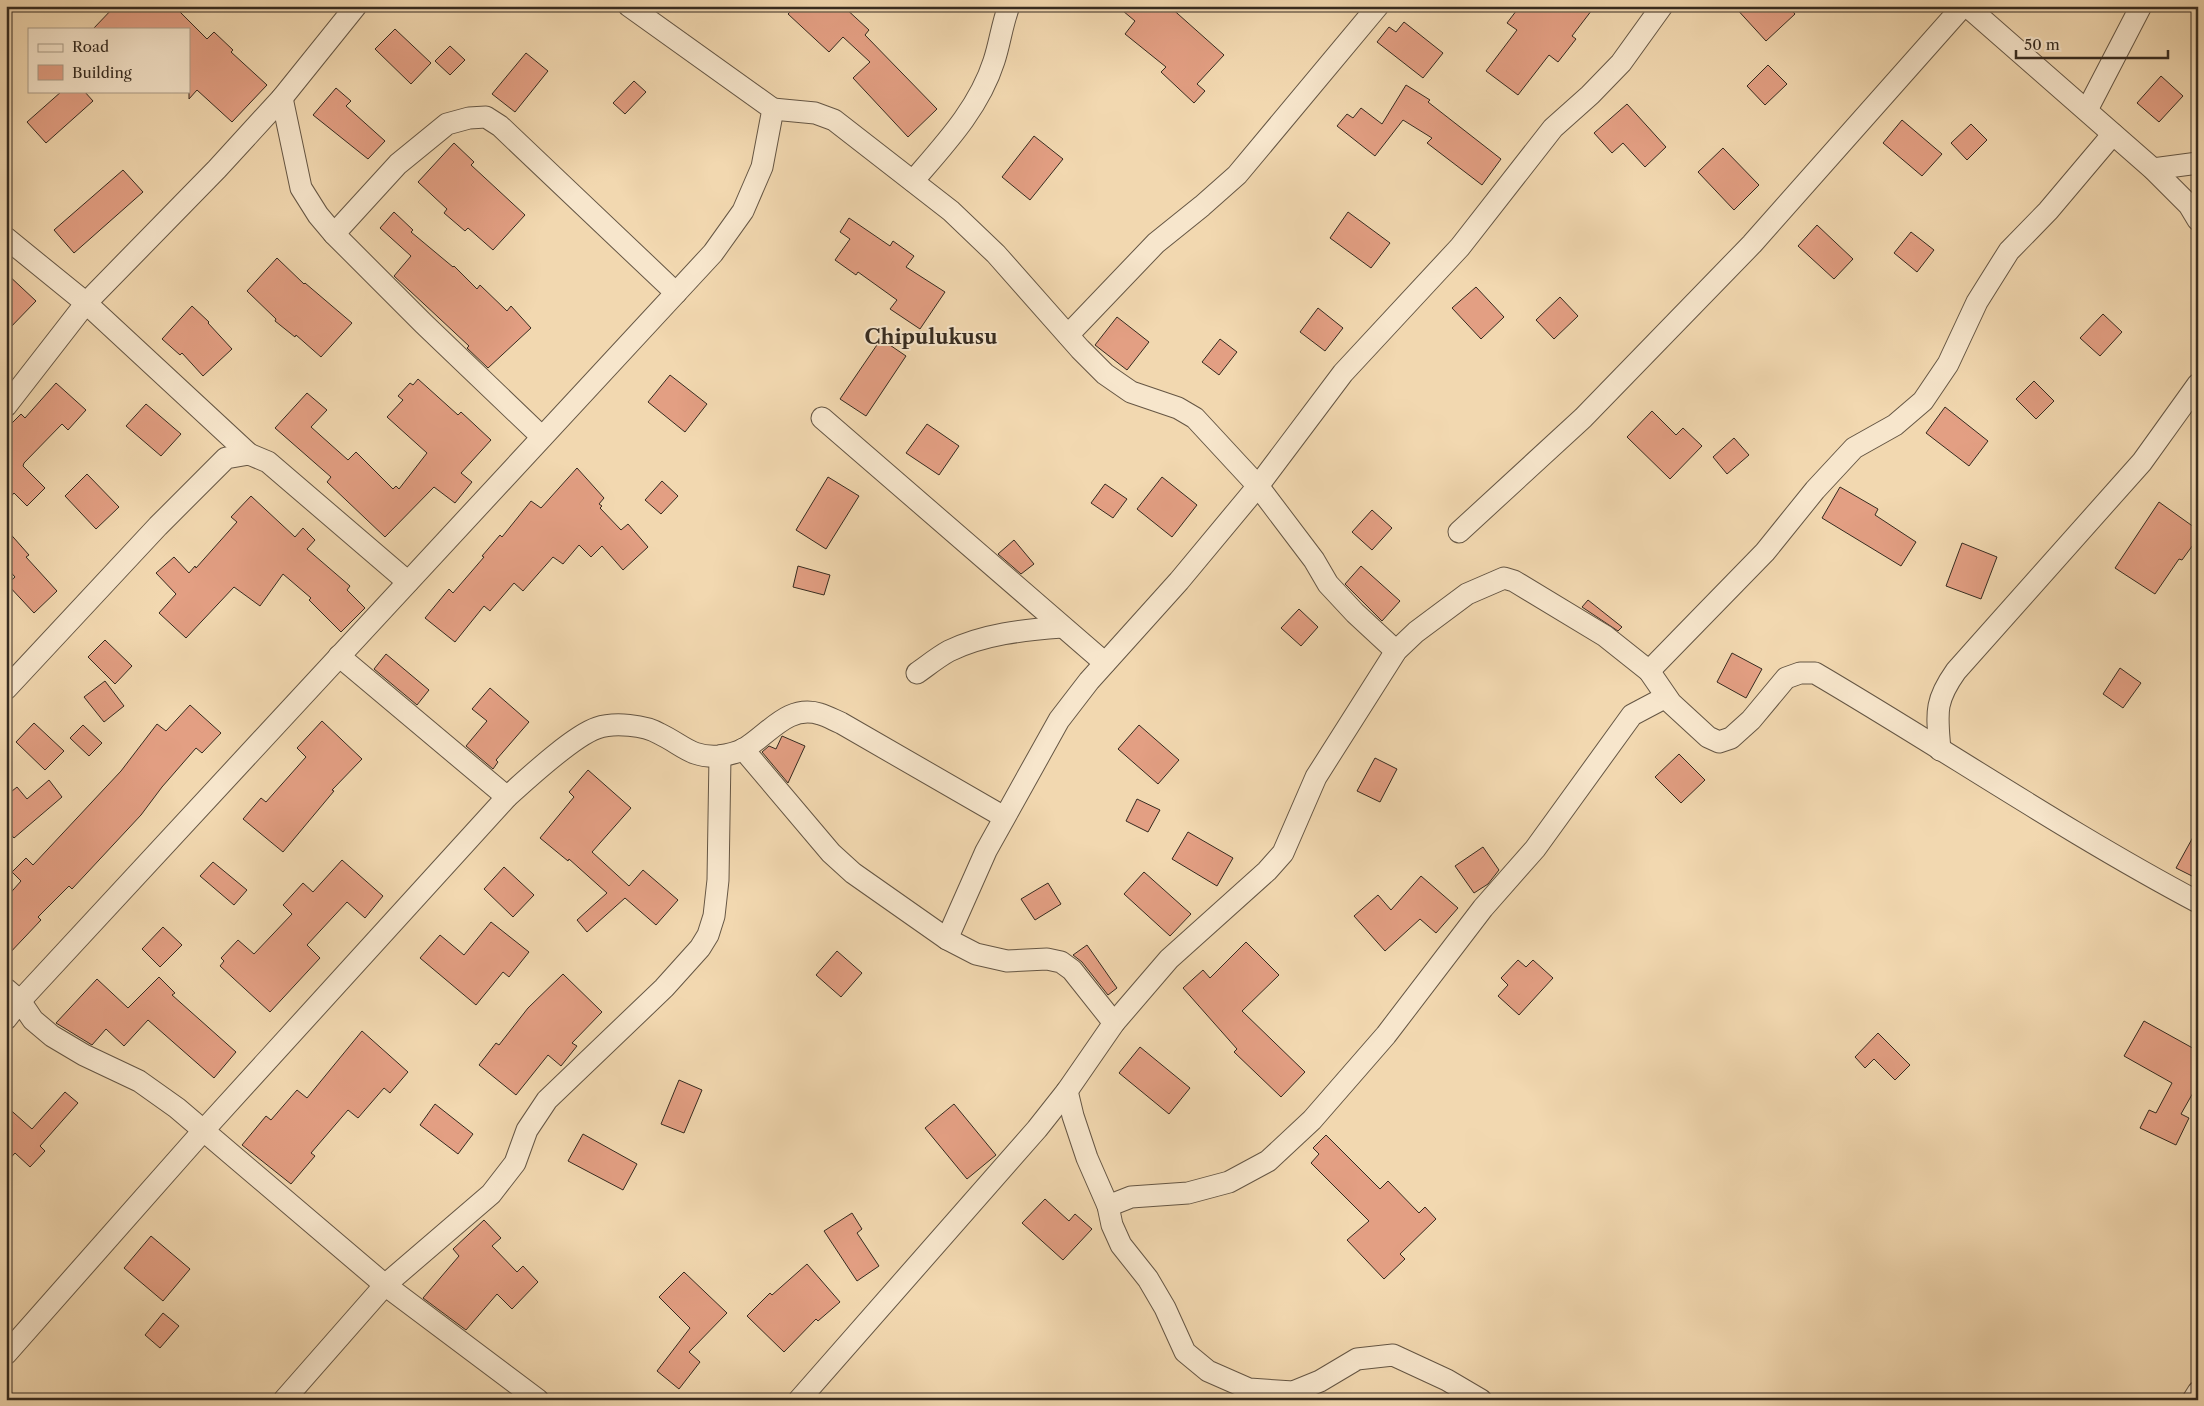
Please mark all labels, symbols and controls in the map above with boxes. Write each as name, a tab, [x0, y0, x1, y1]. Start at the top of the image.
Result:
legend	[28, 28, 190, 92]
scale bar	[2016, 28, 2169, 60]
text: 50 m	[2024, 35, 2060, 54]
text: Road	[72, 37, 109, 56]
text: Building	[72, 63, 132, 82]
district label: Chipulukusu	[865, 325, 997, 349]

